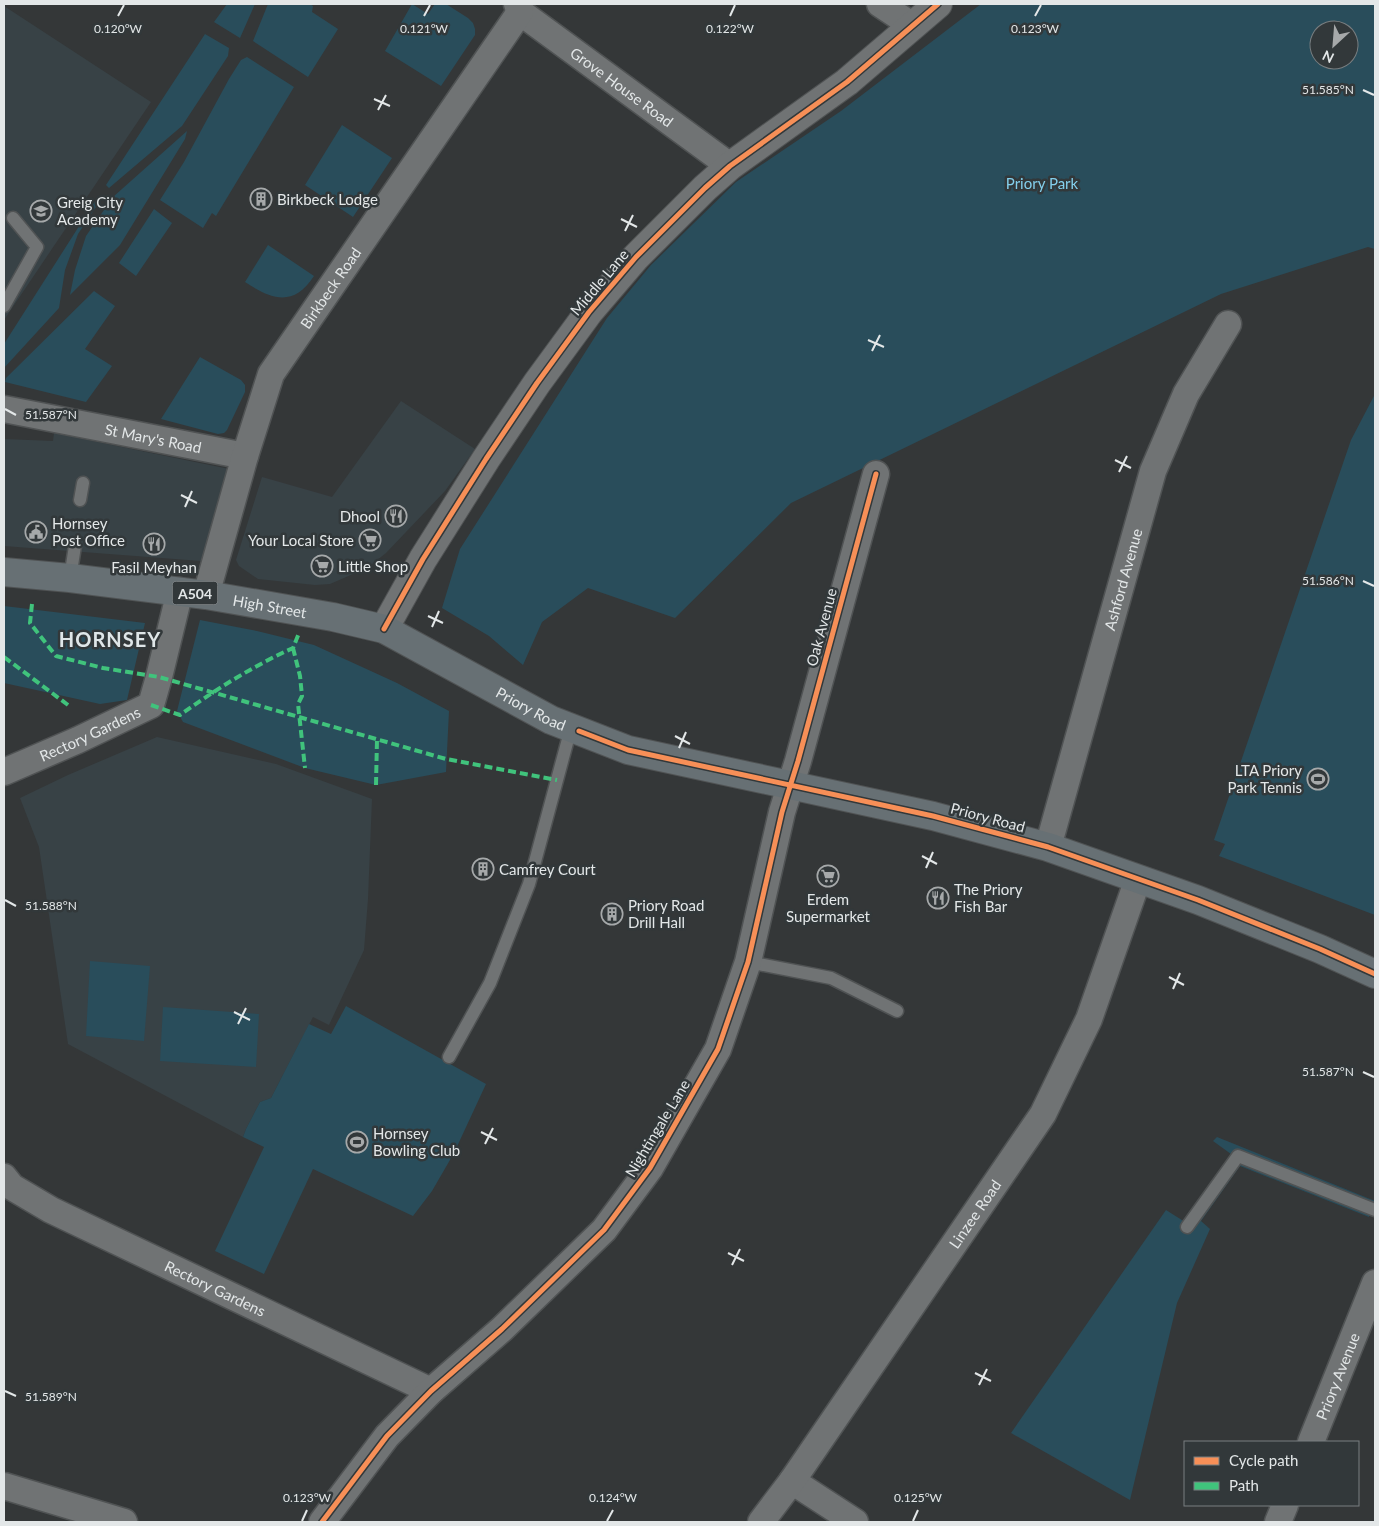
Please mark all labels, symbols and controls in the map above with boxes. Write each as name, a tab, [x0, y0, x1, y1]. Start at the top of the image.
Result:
north arrow	[1309, 20, 1359, 70]
text: 0.120°W	[94, 21, 143, 36]
text: 0.121°W	[400, 21, 449, 36]
text: 0.122°W	[706, 21, 755, 36]
text: 0.123°W	[1011, 21, 1060, 36]
street label: Grove House Road	[567, 43, 677, 130]
text: N	[1320, 47, 1337, 67]
text: 51.585°N	[1302, 82, 1354, 97]
park label: Priory Park	[1006, 174, 1079, 192]
building icon: Birkbeck Lodge	[249, 187, 273, 211]
place label: Birkbeck Lodge	[277, 190, 378, 208]
place label: Greig City Academy	[57, 193, 123, 228]
school or university icon: Greig City Academy	[29, 199, 53, 223]
street label: Birkbeck Road	[296, 244, 364, 332]
street label: Middle Lane	[566, 245, 632, 319]
text: 51.587°N	[25, 407, 77, 422]
street label: St Mary's Road	[103, 420, 203, 456]
restaurant icon: Dhool	[384, 504, 408, 528]
place label: Dhool	[340, 507, 380, 525]
place label: Hornsey Post Office	[52, 514, 125, 549]
public building icon: Hornsey Post Office	[24, 520, 48, 544]
street label: Ashford Avenue	[1100, 526, 1146, 632]
supermarket icon: Your Local Store	[358, 528, 382, 552]
place label: Your Local Store	[248, 531, 354, 549]
restaurant icon: Fasil Meyhan	[142, 532, 166, 556]
supermarket icon: Little Shop	[310, 554, 334, 578]
place label: Little Shop	[338, 557, 408, 575]
place label: Fasil Meyhan	[111, 558, 197, 576]
text: 51.586°N	[1302, 573, 1354, 588]
road number: A504	[172, 582, 218, 604]
street label: Oak Avenue	[802, 586, 840, 668]
street label: High Street	[231, 591, 309, 621]
district label: HORNSEY	[59, 627, 161, 651]
street label: Priory Road	[493, 683, 569, 734]
street label: Rectory Gardens	[37, 702, 143, 765]
place label: LTA Priory Park Tennis	[1228, 761, 1302, 796]
sports icon: LTA Priory Park Tennis	[1306, 767, 1330, 791]
street label: Priory Road	[949, 798, 1027, 836]
building icon: Camfrey Court	[471, 857, 495, 881]
place label: Camfrey Court	[499, 860, 596, 878]
supermarket icon: Erdem Supermarket	[816, 864, 840, 888]
place label: The Priory Fish Bar	[954, 880, 1023, 915]
restaurant icon: The Priory Fish Bar	[926, 886, 950, 910]
place label: Erdem Supermarket	[786, 890, 871, 925]
place label: Priory Road Drill Hall	[628, 896, 704, 931]
text: 51.588°N	[25, 898, 77, 913]
building icon: Priory Road Drill Hall	[600, 902, 624, 926]
text: 51.587°N	[1302, 1064, 1354, 1079]
street label: Nightingale Lane	[621, 1076, 693, 1180]
place label: Hornsey Bowling Club	[373, 1124, 460, 1159]
sports icon: Hornsey Bowling Club	[345, 1130, 369, 1154]
street label: Linzee Road	[945, 1176, 1004, 1252]
street label: Rectory Gardens	[162, 1257, 268, 1320]
street label: Priory Avenue	[1312, 1330, 1363, 1422]
text: 51.589°N	[25, 1389, 77, 1404]
legend	[1184, 1441, 1359, 1506]
text: Cycle path	[1229, 1451, 1298, 1469]
text: Path	[1229, 1476, 1259, 1494]
text: 0.123°W	[283, 1490, 332, 1505]
text: 0.124°W	[589, 1490, 638, 1505]
text: 0.125°W	[894, 1490, 943, 1505]

